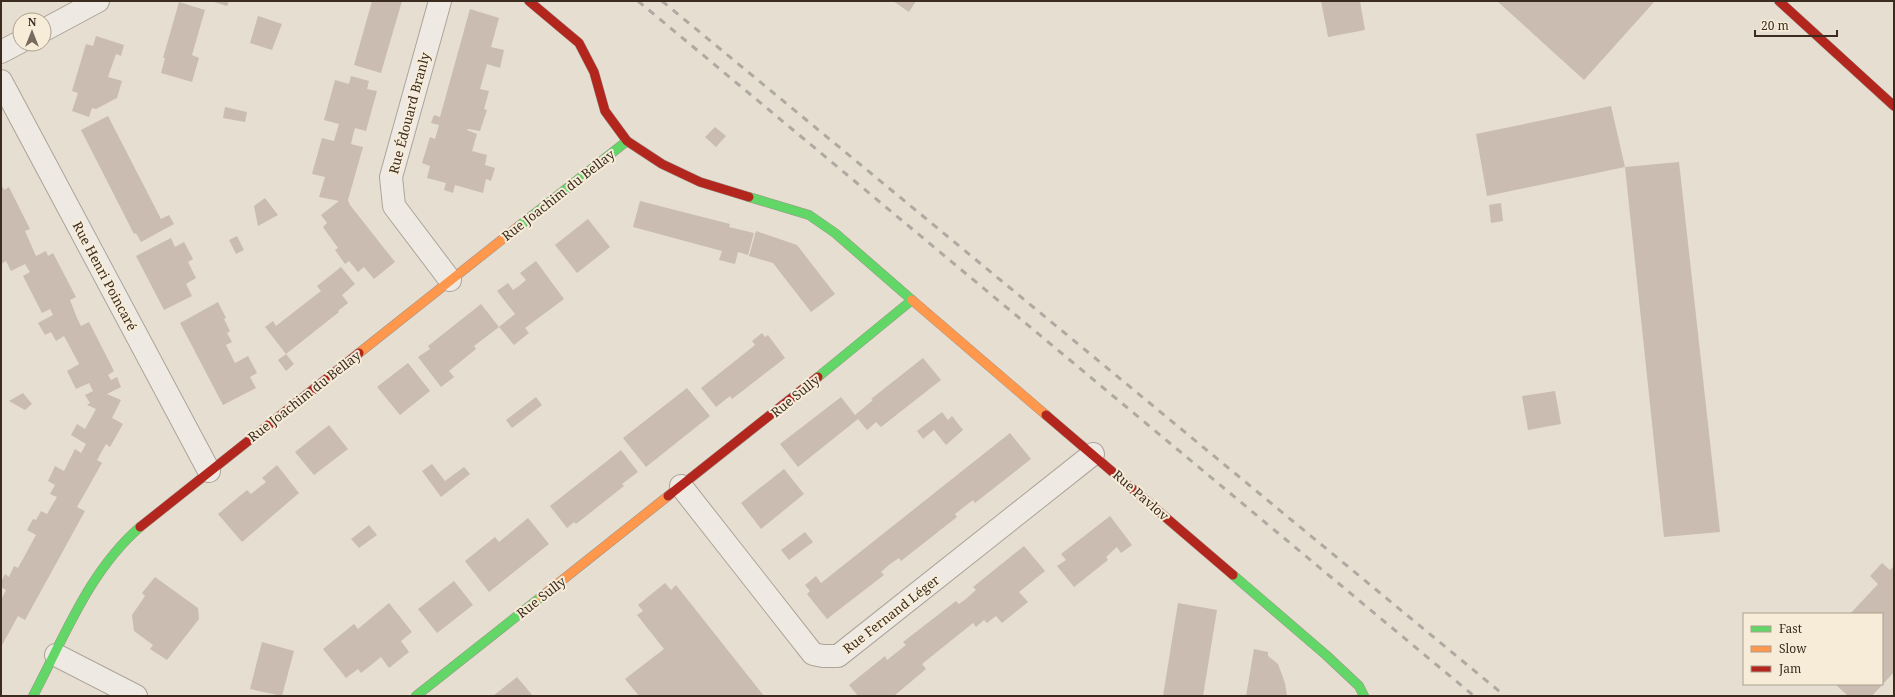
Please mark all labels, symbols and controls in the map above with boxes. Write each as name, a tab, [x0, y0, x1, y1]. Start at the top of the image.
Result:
north arrow	[12, 12, 52, 52]
scale bar	[1755, 12, 1837, 38]
text: N	[28, 14, 37, 29]
text: 20 m	[1761, 17, 1789, 34]
street label: Rue Édouard Branly	[384, 50, 434, 176]
street label: Rue Joachim du Bellay	[498, 145, 619, 245]
street label: Rue Henri Poincaré	[69, 218, 141, 334]
street label: Rue Joachim du Bellay	[244, 346, 365, 446]
street label: Rue Sully	[767, 370, 824, 421]
street label: Rue Pavlov	[1109, 466, 1173, 525]
street label: Rue Fernand Léger	[839, 571, 943, 657]
street label: Rue Sully	[513, 572, 570, 622]
legend	[1743, 613, 1883, 685]
text: Fast	[1779, 620, 1802, 637]
text: Slow	[1779, 640, 1807, 657]
text: Jam	[1778, 660, 1801, 677]

